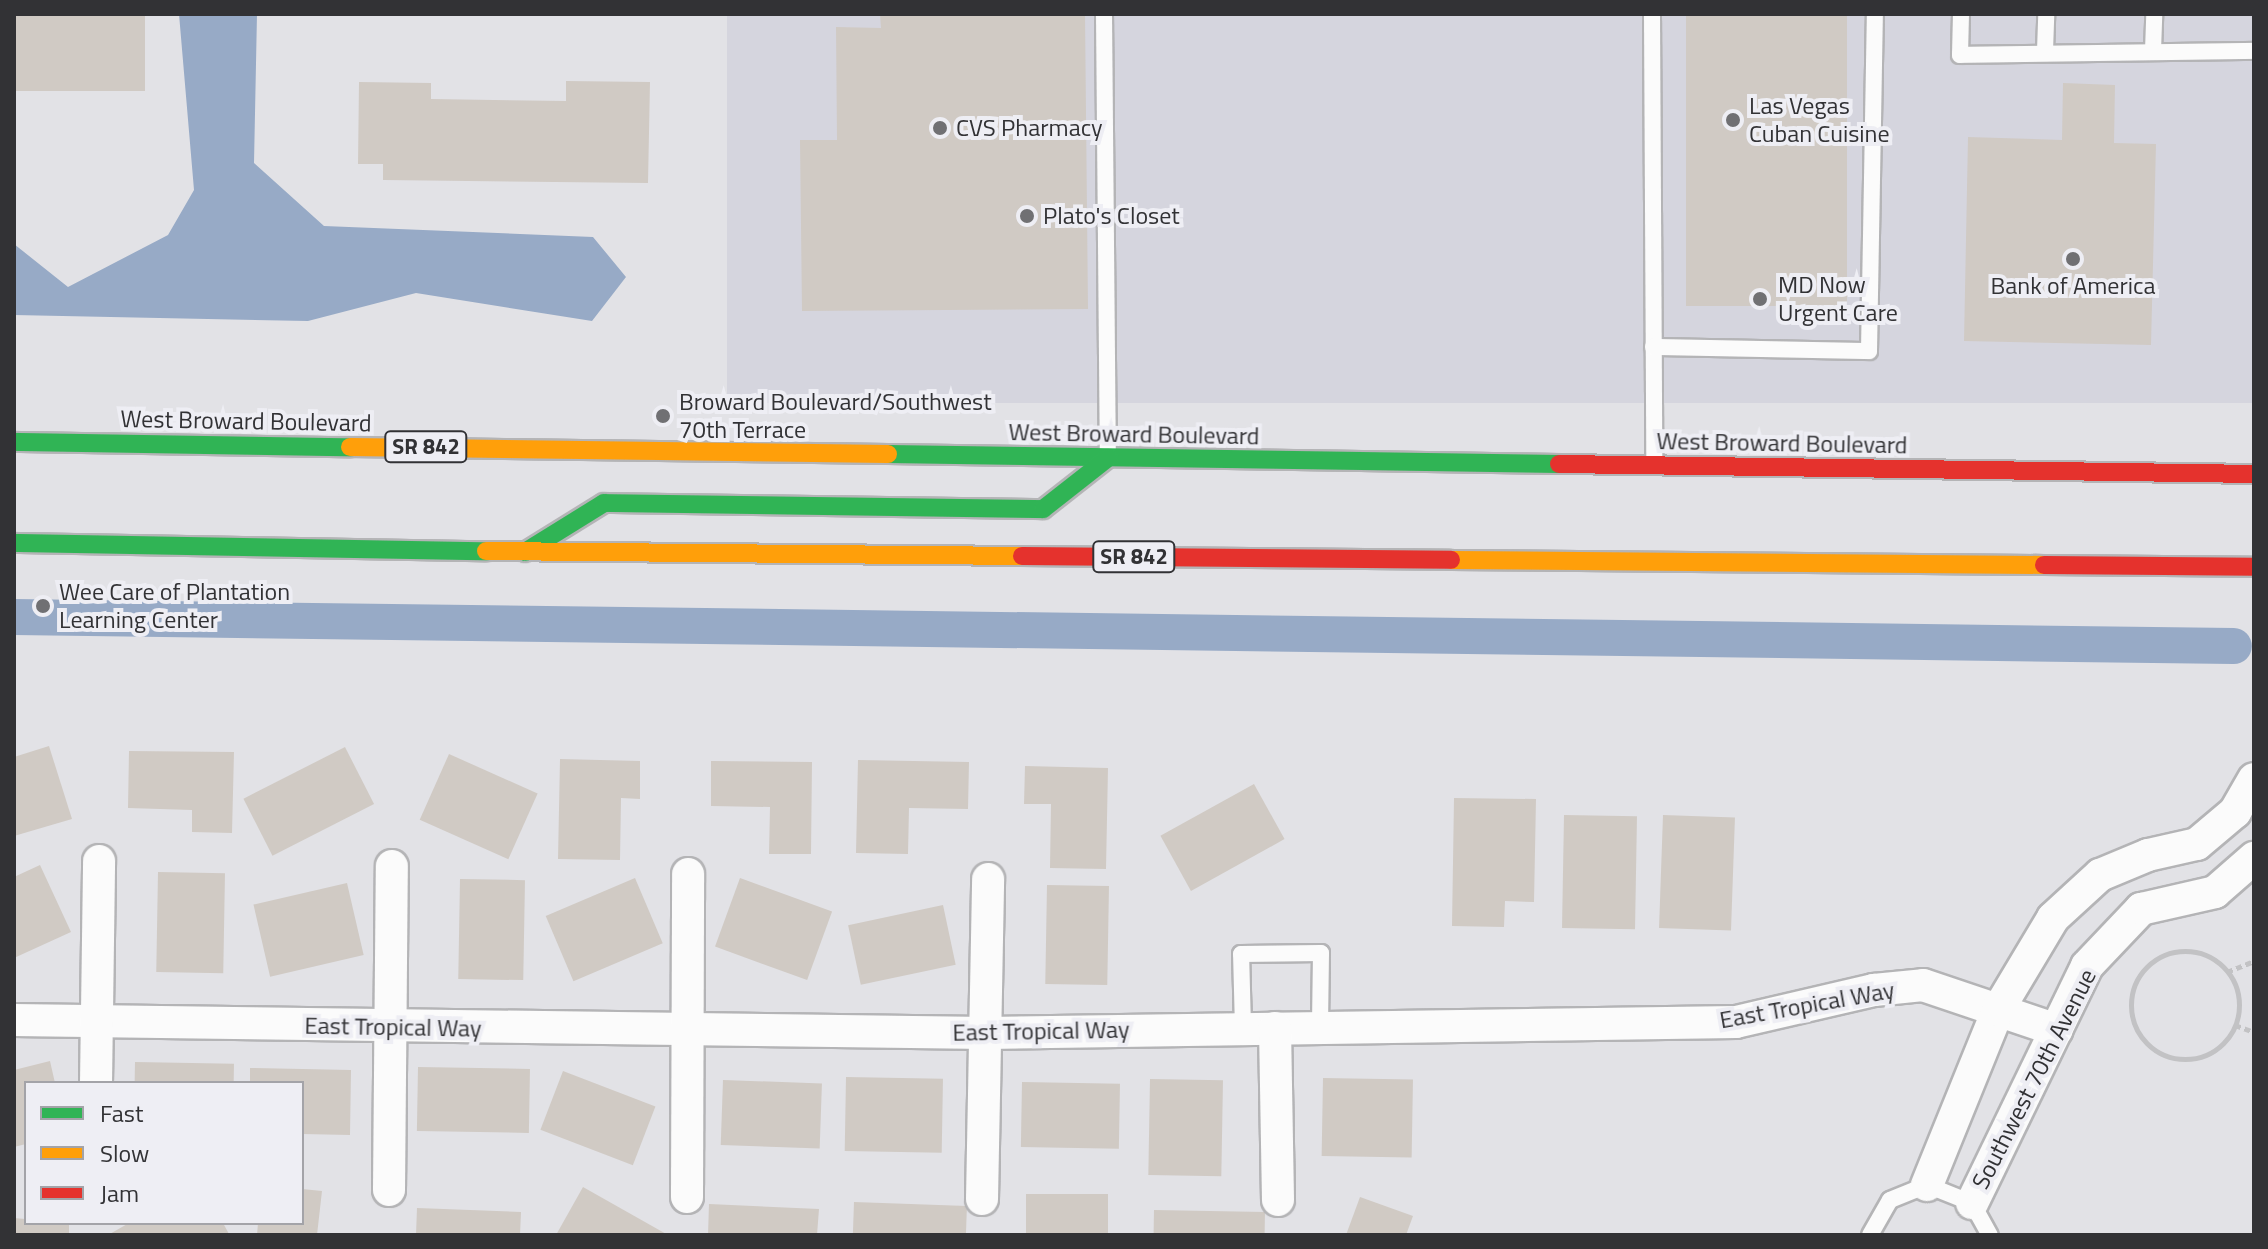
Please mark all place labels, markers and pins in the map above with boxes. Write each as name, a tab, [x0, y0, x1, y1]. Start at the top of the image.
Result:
place label: Las Vegas Cuban Cuisine	[1749, 92, 1890, 148]
marker: Las Vegas Cuban Cuisine	[1724, 111, 1742, 129]
place label: CVS Pharmacy	[956, 114, 1103, 142]
marker: CVS Pharmacy	[931, 119, 949, 137]
place label: Plato's Closet	[1043, 202, 1180, 230]
marker: Plato's Closet	[1018, 207, 1036, 225]
marker: Bank of America	[2064, 250, 2082, 268]
place label: MD Now Urgent Care	[1778, 271, 1898, 327]
place label: Bank of America	[1991, 272, 2155, 300]
marker: MD Now Urgent Care	[1749, 288, 1771, 310]
place label: Broward Boulevard/Southwest 70th Terrace	[679, 388, 992, 444]
marker: Broward Boulevard/Southwest 70th Terrace	[654, 407, 672, 425]
place label: Wee Care of Plantation Learning Center	[59, 578, 290, 634]
marker: Wee Care of Plantation Learning Center	[34, 597, 52, 615]

